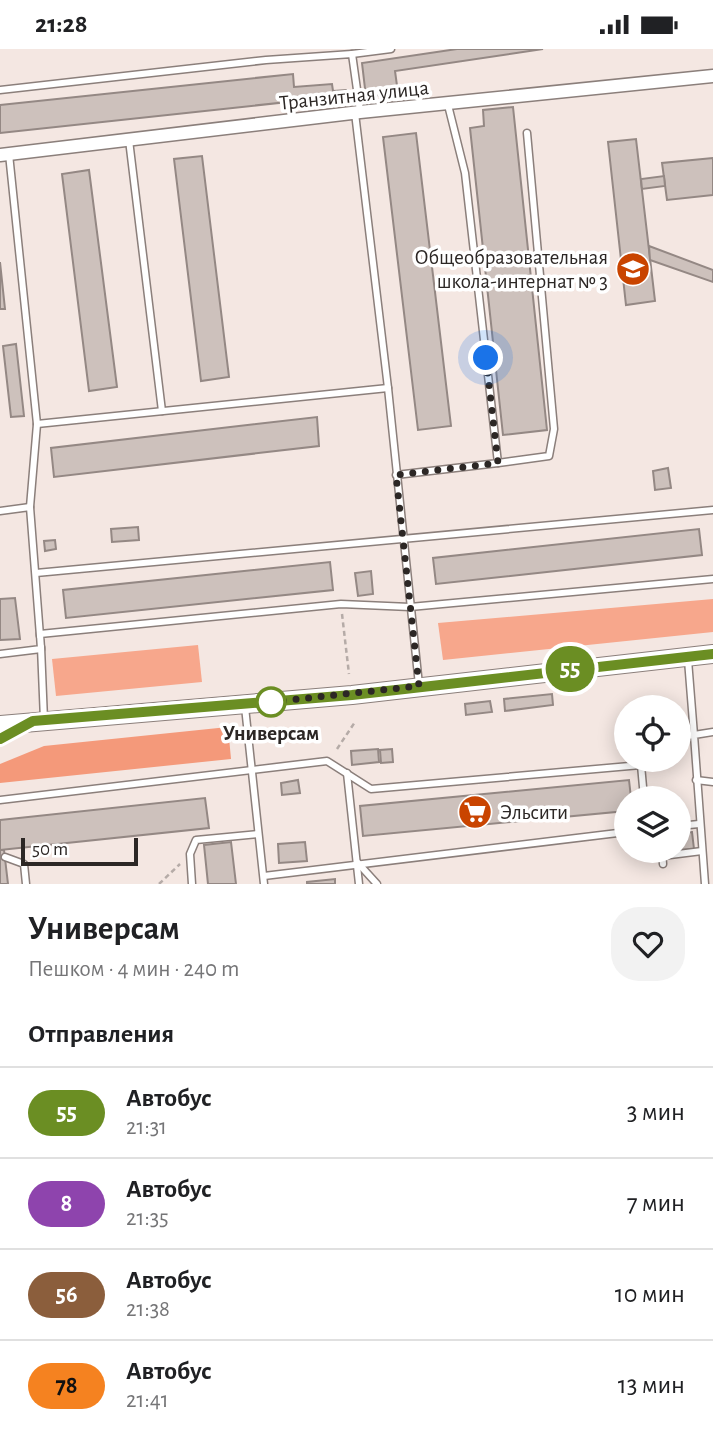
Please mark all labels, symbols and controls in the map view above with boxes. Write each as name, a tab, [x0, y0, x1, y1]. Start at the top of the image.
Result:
text: 21:28	[35, 11, 88, 37]
street label: Транзитная улица	[278, 77, 430, 114]
place label: Общеобразовательная школа-интернат № 3	[414, 247, 608, 292]
school or university icon: Общеобразовательная школа-интернат № 3	[614, 250, 652, 288]
your location	[468, 340, 503, 375]
line badge: 55	[538, 646, 602, 692]
text: 55	[560, 657, 580, 681]
marker: Универсам	[256, 687, 286, 717]
map controls	[614, 695, 691, 863]
button: locate	[614, 695, 691, 772]
place label: Универсам	[223, 723, 319, 744]
button: layers	[614, 786, 691, 863]
supermarket icon: Эльсити	[456, 793, 494, 831]
place label: Эльсити	[500, 802, 568, 823]
scale bar	[21, 835, 138, 867]
text: 50 m	[32, 840, 68, 859]
button: heart	[611, 907, 685, 981]
text: Универсам	[28, 913, 180, 946]
text: Пешком · 4 мин · 240 m	[28, 958, 239, 981]
text: Отправления	[28, 1021, 174, 1047]
text: Автобус	[126, 1085, 212, 1111]
text: 3 мин	[627, 1099, 685, 1125]
text: 55	[56, 1101, 77, 1125]
text: 21:31	[126, 1116, 167, 1139]
text: Автобус	[126, 1176, 212, 1202]
text: 7 мин	[627, 1190, 685, 1216]
text: 8	[61, 1192, 72, 1216]
text: 21:35	[126, 1207, 169, 1230]
text: Автобус	[126, 1267, 212, 1293]
text: 10 мин	[615, 1281, 685, 1307]
text: 56	[56, 1283, 77, 1307]
text: 21:38	[126, 1298, 170, 1321]
text: Автобус	[126, 1358, 212, 1384]
text: 13 мин	[618, 1372, 685, 1398]
text: 78	[55, 1374, 78, 1398]
text: 21:41	[126, 1389, 169, 1412]

